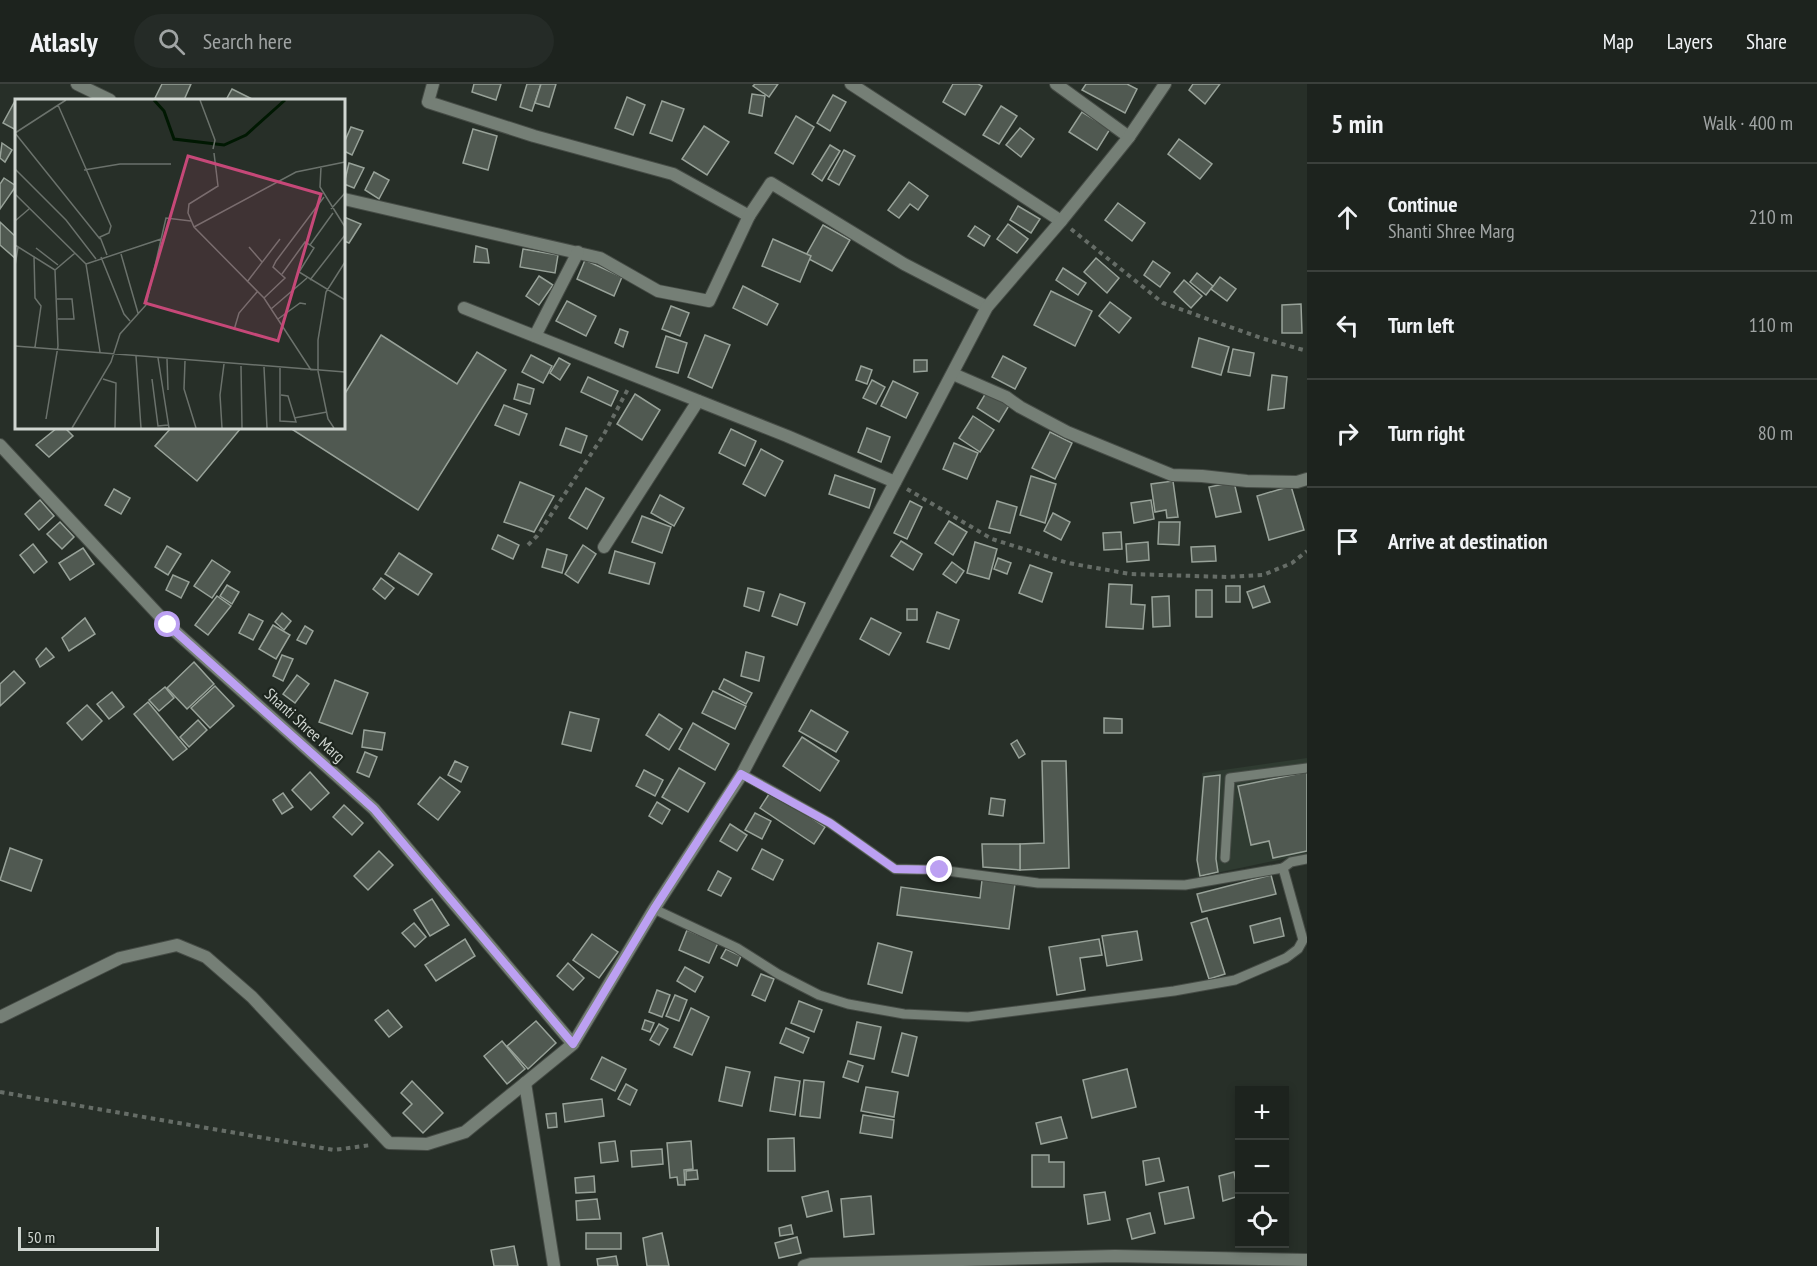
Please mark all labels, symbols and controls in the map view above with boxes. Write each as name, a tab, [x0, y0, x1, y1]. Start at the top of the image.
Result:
search box	[134, 14, 554, 68]
text: Atlasly	[30, 23, 98, 60]
icon: search	[155, 25, 188, 58]
text: Search here	[203, 27, 292, 55]
text: Map	[1603, 28, 1634, 55]
text: Layers	[1667, 28, 1713, 55]
text: Share	[1746, 28, 1787, 55]
inset map	[15, 99, 345, 429]
text: 5 min	[1331, 107, 1384, 140]
text: Walk · 400 m	[1703, 110, 1793, 136]
text: Continue	[1388, 190, 1458, 218]
icon: ahead	[1331, 201, 1364, 234]
text: 210 m	[1749, 204, 1793, 230]
text: Shanti Shree Marg	[1388, 218, 1515, 244]
icon: left	[1331, 309, 1364, 342]
text: Turn left	[1388, 311, 1454, 339]
text: 110 m	[1749, 312, 1793, 338]
icon: right	[1331, 417, 1364, 450]
text: Turn right	[1388, 419, 1465, 447]
text: 80 m	[1758, 420, 1793, 446]
icon: arrive	[1331, 525, 1364, 558]
text: Arrive at destination	[1388, 527, 1548, 555]
route start	[154, 611, 180, 637]
street label: Shanti Shree Marg	[261, 684, 349, 766]
route end	[926, 856, 952, 882]
map controls	[1235, 1086, 1289, 1248]
button: +	[1235, 1086, 1289, 1140]
button: −	[1235, 1140, 1289, 1194]
button: locate	[1235, 1194, 1289, 1248]
scale bar	[18, 1224, 159, 1252]
text: 50 m	[27, 1227, 55, 1247]

